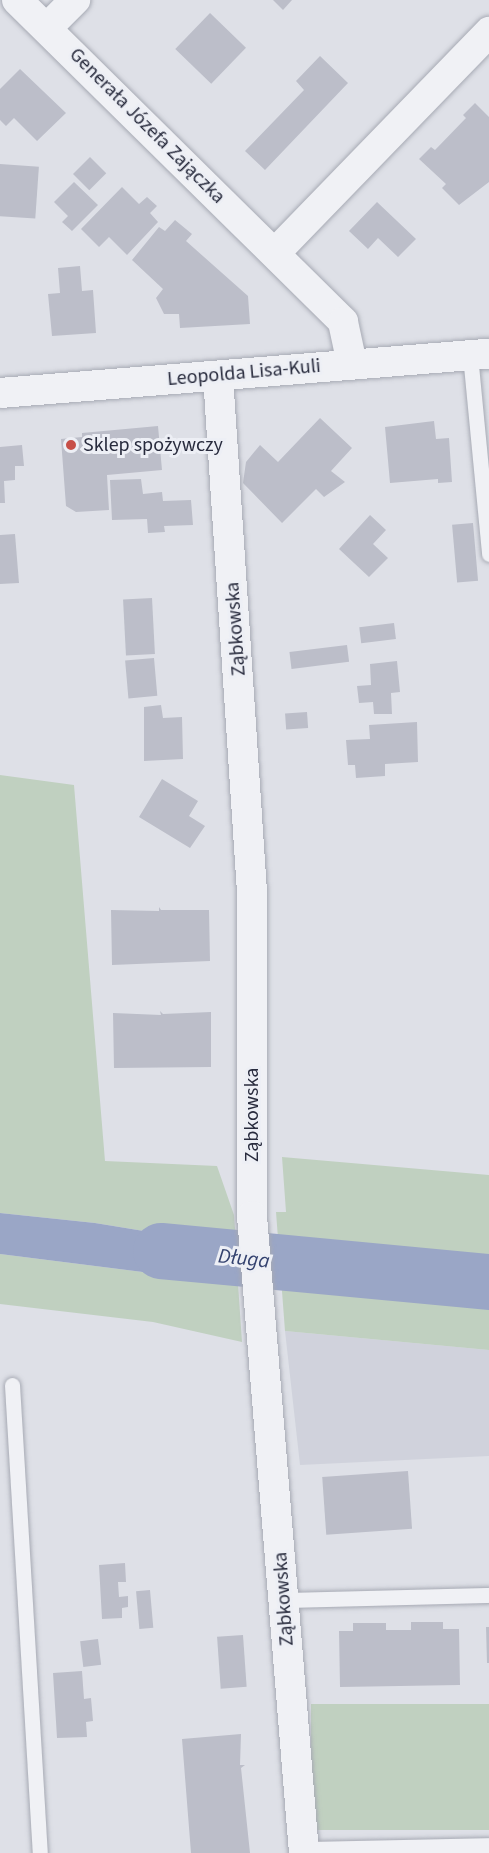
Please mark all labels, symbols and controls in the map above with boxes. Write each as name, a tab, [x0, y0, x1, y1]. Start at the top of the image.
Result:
street label: Generała Józefa Zajączka	[64, 43, 230, 209]
street label: Leopolda Lisa-Kuli	[166, 354, 322, 392]
place label: Sklep spożywczy	[83, 433, 223, 457]
marker: Sklep spożywczy	[64, 438, 78, 452]
street label: Ząbkowska	[221, 581, 251, 677]
street label: Ząbkowska	[240, 1068, 264, 1162]
water label: Długa	[217, 1243, 271, 1273]
street label: Ząbkowska	[269, 1551, 299, 1647]

